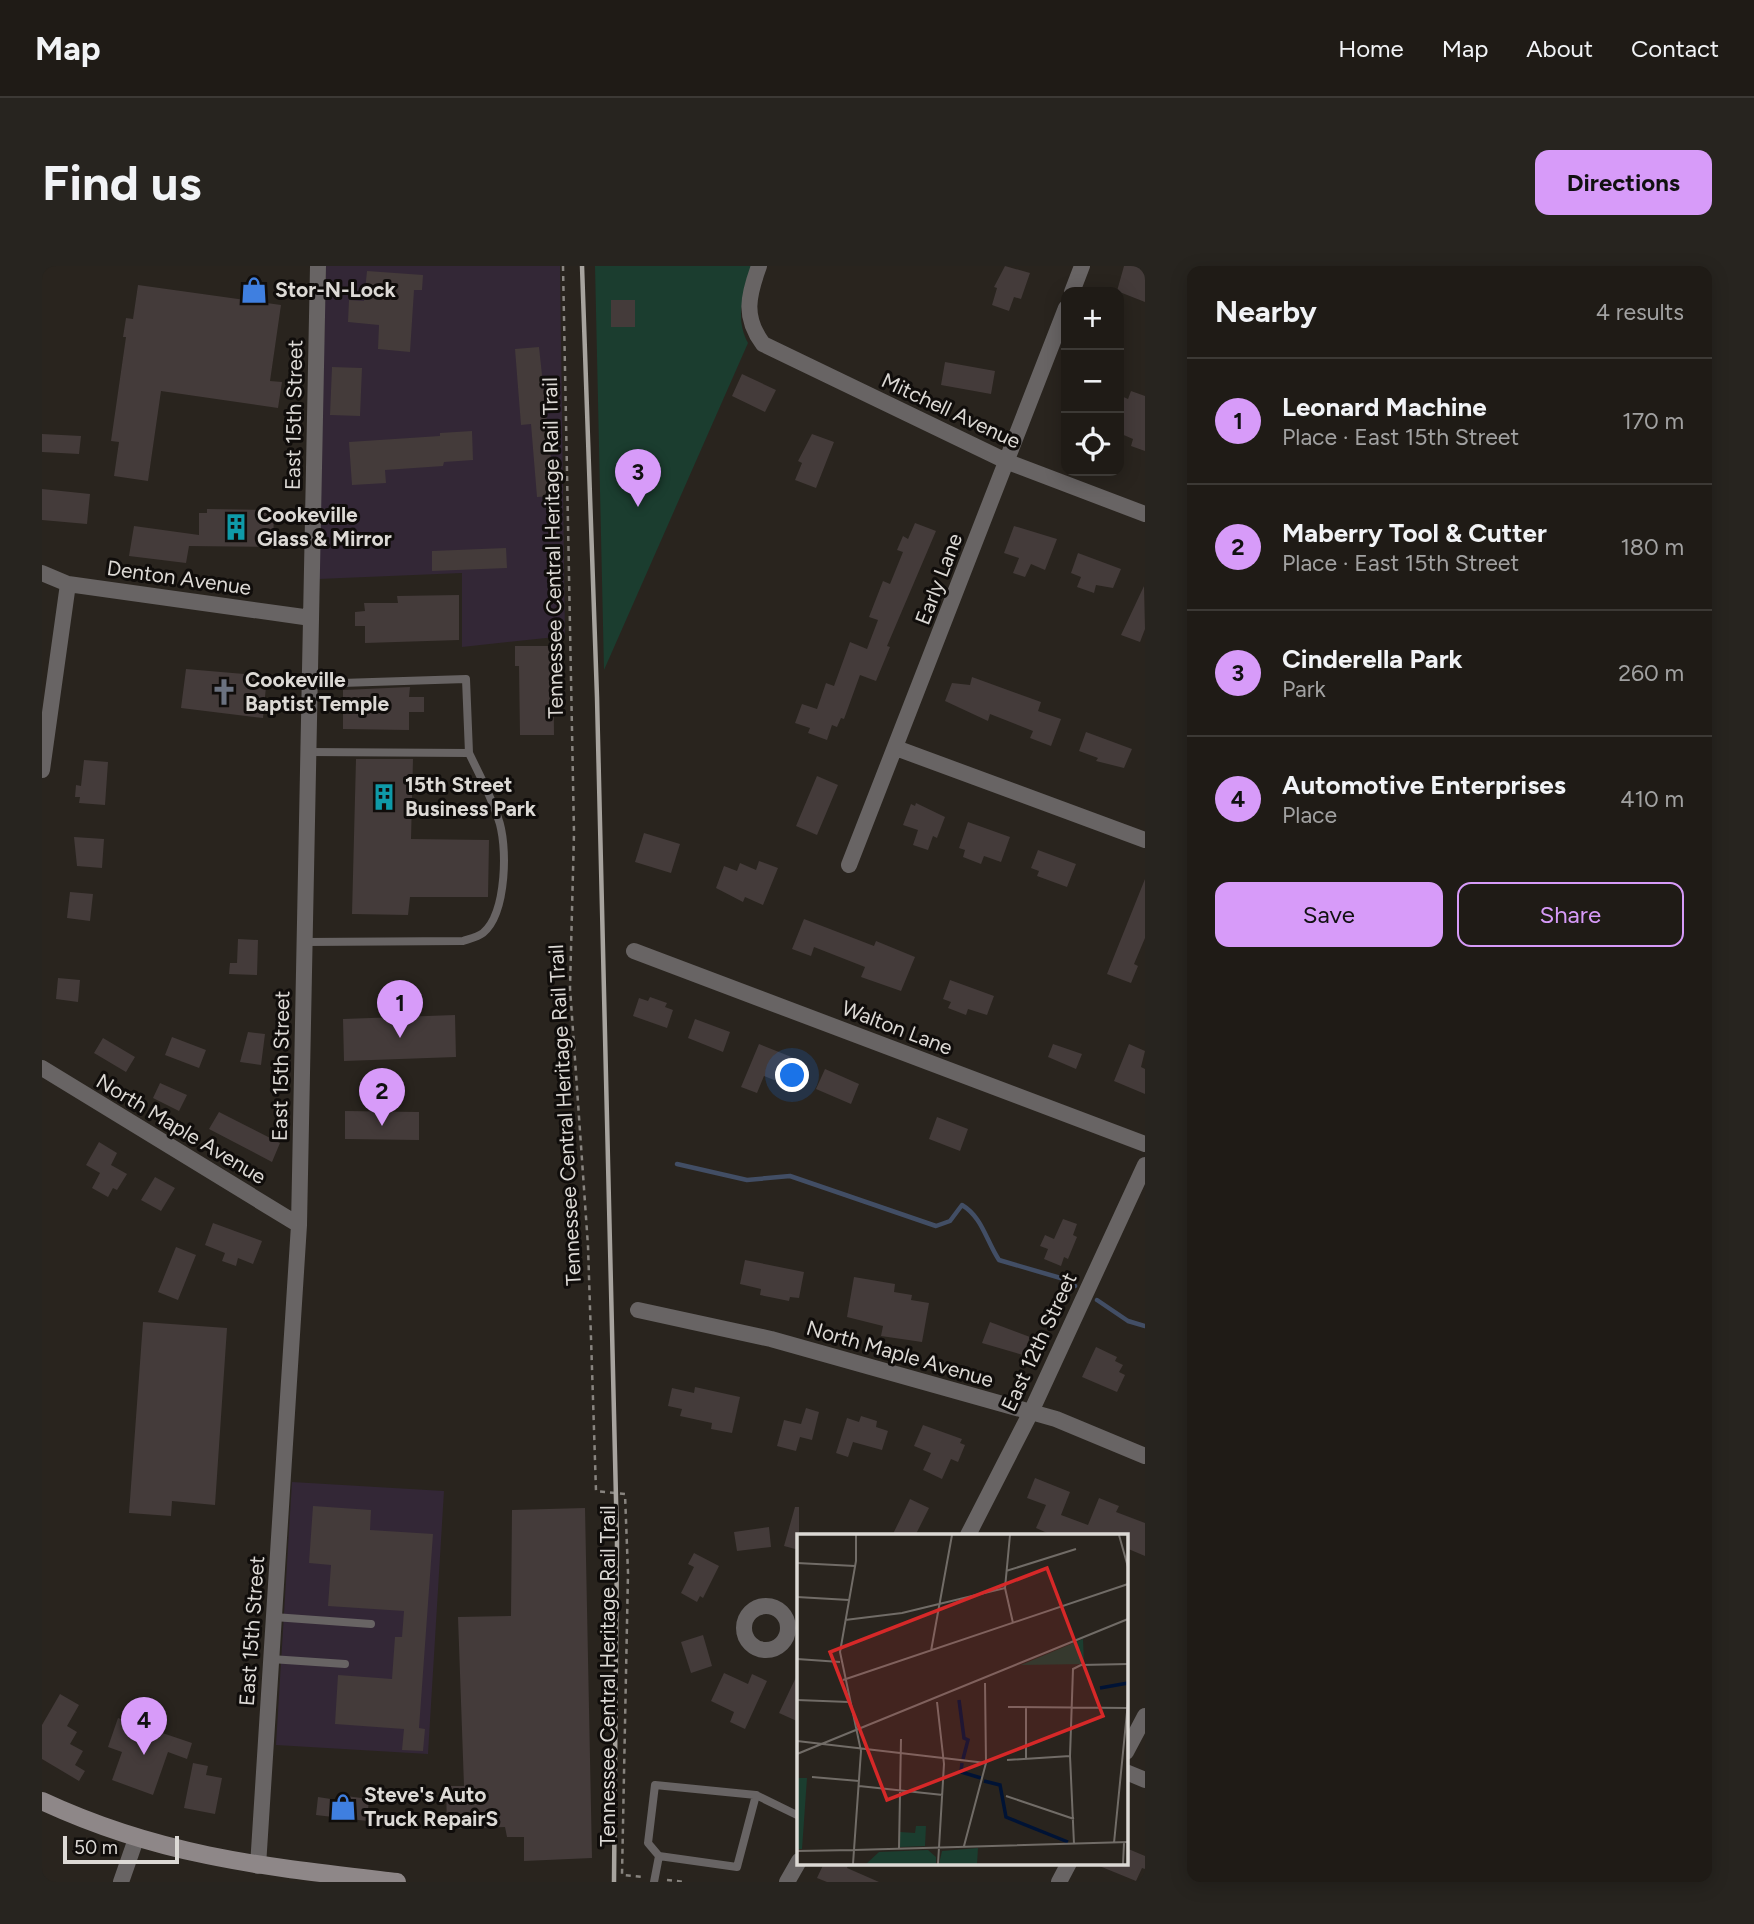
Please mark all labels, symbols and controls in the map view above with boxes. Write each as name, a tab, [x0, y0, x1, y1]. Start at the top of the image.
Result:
text: Map	[35, 29, 101, 68]
text: Home	[1338, 34, 1404, 63]
text: Map	[1442, 34, 1488, 63]
text: About	[1526, 34, 1593, 63]
text: Contact	[1631, 34, 1719, 63]
button: Directions	[1535, 150, 1712, 215]
text: Find us	[42, 153, 201, 212]
shop icon: Stor-N-Lock	[239, 275, 269, 305]
place label: Stor-N-Lock	[275, 277, 396, 302]
map controls	[1061, 287, 1124, 476]
button: +	[1061, 287, 1124, 350]
text: Nearby	[1215, 293, 1317, 330]
text: 4 results	[1596, 298, 1684, 326]
street label: East 15th Street	[280, 340, 307, 490]
button: −	[1061, 350, 1124, 413]
street label: Mitchell Avenue	[878, 367, 1025, 454]
street label: Tennessee Central Heritage Rail Trail	[537, 377, 568, 719]
text: Leonard Machine	[1282, 391, 1487, 423]
text: 1	[1233, 407, 1243, 435]
text: 170 m	[1622, 407, 1684, 435]
button: locate	[1061, 413, 1124, 476]
text: Place · East 15th Street	[1282, 423, 1519, 451]
pin: 3	[615, 449, 661, 507]
place label: Cookeville Glass & Mirror	[257, 502, 392, 551]
building icon: Cookeville Glass & Mirror	[221, 512, 251, 542]
text: Maberry Tool & Cutter	[1282, 517, 1547, 549]
street label: Early Lane	[910, 530, 967, 628]
text: 2	[1231, 533, 1245, 561]
text: 180 m	[1620, 533, 1684, 561]
text: Place · East 15th Street	[1282, 549, 1519, 577]
street label: Denton Avenue	[105, 555, 253, 600]
text: Cinderella Park	[1282, 643, 1463, 675]
text: 3	[1232, 659, 1244, 687]
text: 260 m	[1618, 659, 1684, 687]
place label: Cookeville Baptist Temple	[245, 667, 389, 716]
text: Park	[1282, 675, 1326, 703]
church icon: Cookeville Baptist Temple	[209, 677, 239, 707]
text: Automotive Enterprises	[1282, 769, 1566, 801]
place label: 15th Street Business Park	[405, 772, 537, 821]
building icon: 15th Street Business Park	[369, 782, 399, 812]
text: 4	[1231, 785, 1245, 813]
text: 410 m	[1620, 785, 1684, 813]
text: Place	[1282, 801, 1337, 829]
button: Save	[1215, 882, 1443, 947]
button: Share	[1457, 882, 1684, 947]
street label: Tennessee Central Heritage Rail Trail	[543, 944, 586, 1286]
pin: 1	[377, 980, 423, 1038]
street label: East 15th Street	[267, 991, 294, 1141]
street label: Walton Lane	[838, 995, 956, 1060]
your location	[775, 1058, 809, 1092]
street label: North Maple Avenue	[92, 1068, 271, 1189]
pin: 2	[359, 1068, 405, 1126]
street label: East 12th Street	[995, 1268, 1082, 1415]
street label: North Maple Avenue	[804, 1315, 997, 1392]
street label: Tennessee Central Heritage Rail Trail	[595, 1505, 620, 1847]
inset map	[797, 1534, 1128, 1864]
street label: East 15th Street	[234, 1555, 269, 1707]
pin: 4	[121, 1697, 167, 1755]
place label: Steve's Auto Truck RepairS	[364, 1782, 498, 1831]
shop icon: Steve's Auto Truck RepairS	[328, 1792, 358, 1822]
scale bar	[63, 1833, 178, 1865]
text: 50 m	[74, 1836, 118, 1859]

